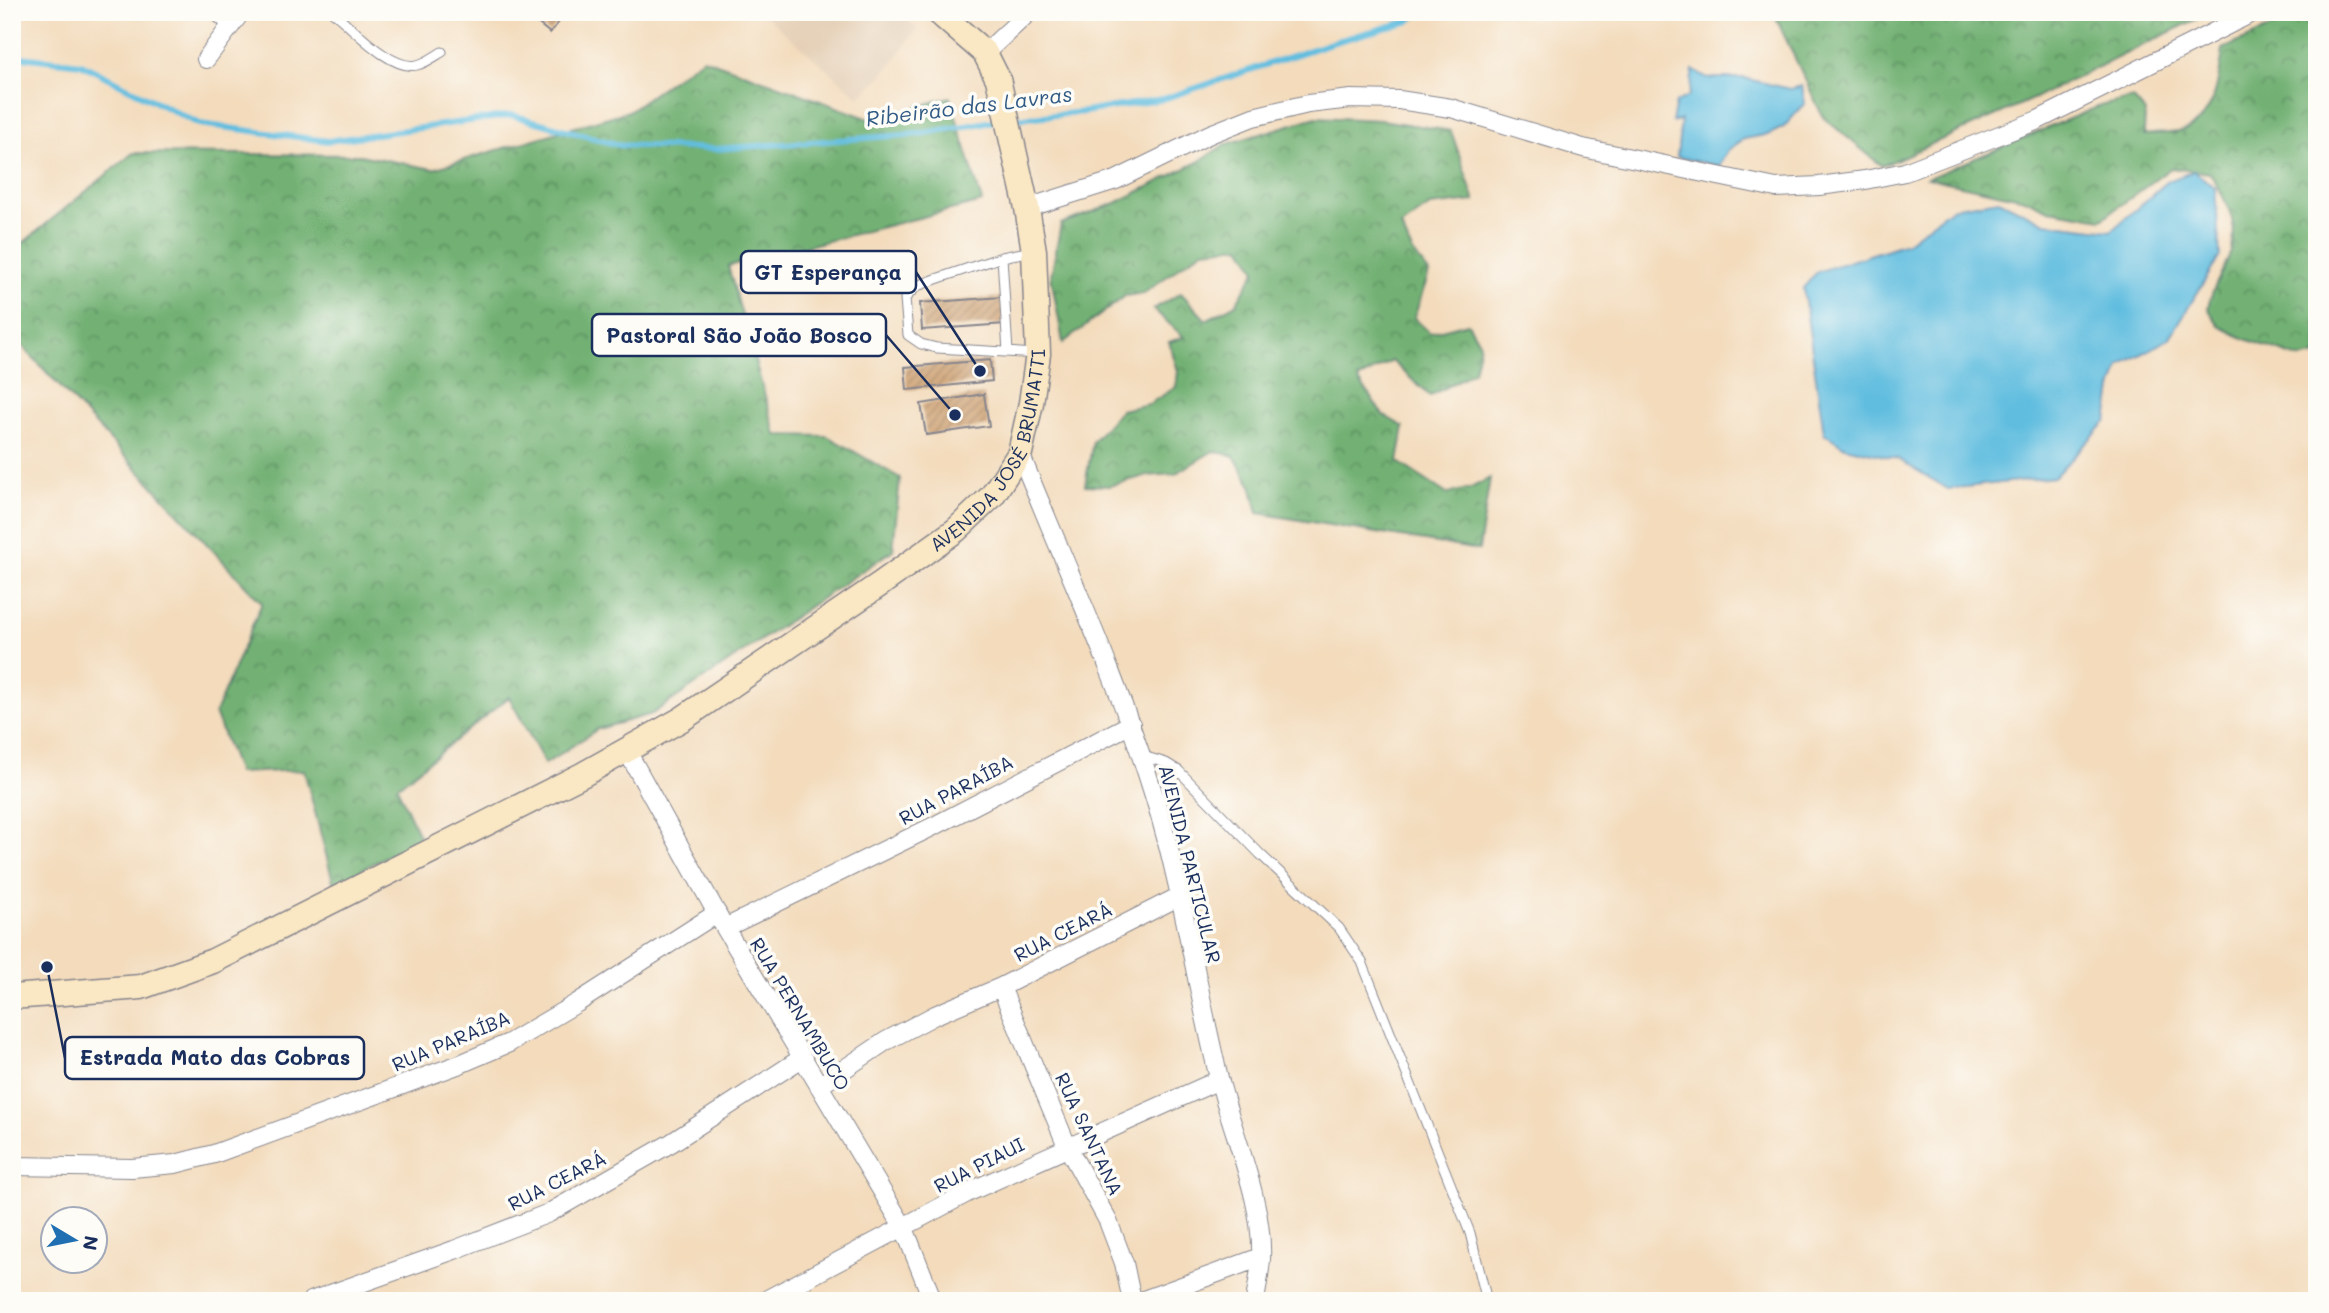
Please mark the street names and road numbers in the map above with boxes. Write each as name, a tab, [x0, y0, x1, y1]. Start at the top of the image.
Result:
street label: AVENIDA JOSÉ BRUMATTI	[924, 349, 1050, 557]
street label: RUA PARAÍBA	[894, 749, 1017, 830]
street label: AVENIDA PARTICULAR	[1154, 762, 1227, 966]
street label: RUA CEARÁ	[1009, 896, 1116, 967]
street label: RUA PERNAMBUCO	[745, 933, 856, 1095]
street label: RUA PARAÍBA	[388, 1004, 514, 1077]
street label: RUA SANTANA	[1050, 1068, 1129, 1199]
street label: RUA PIAUI	[929, 1131, 1028, 1198]
street label: RUA CEARÁ	[503, 1145, 610, 1216]

